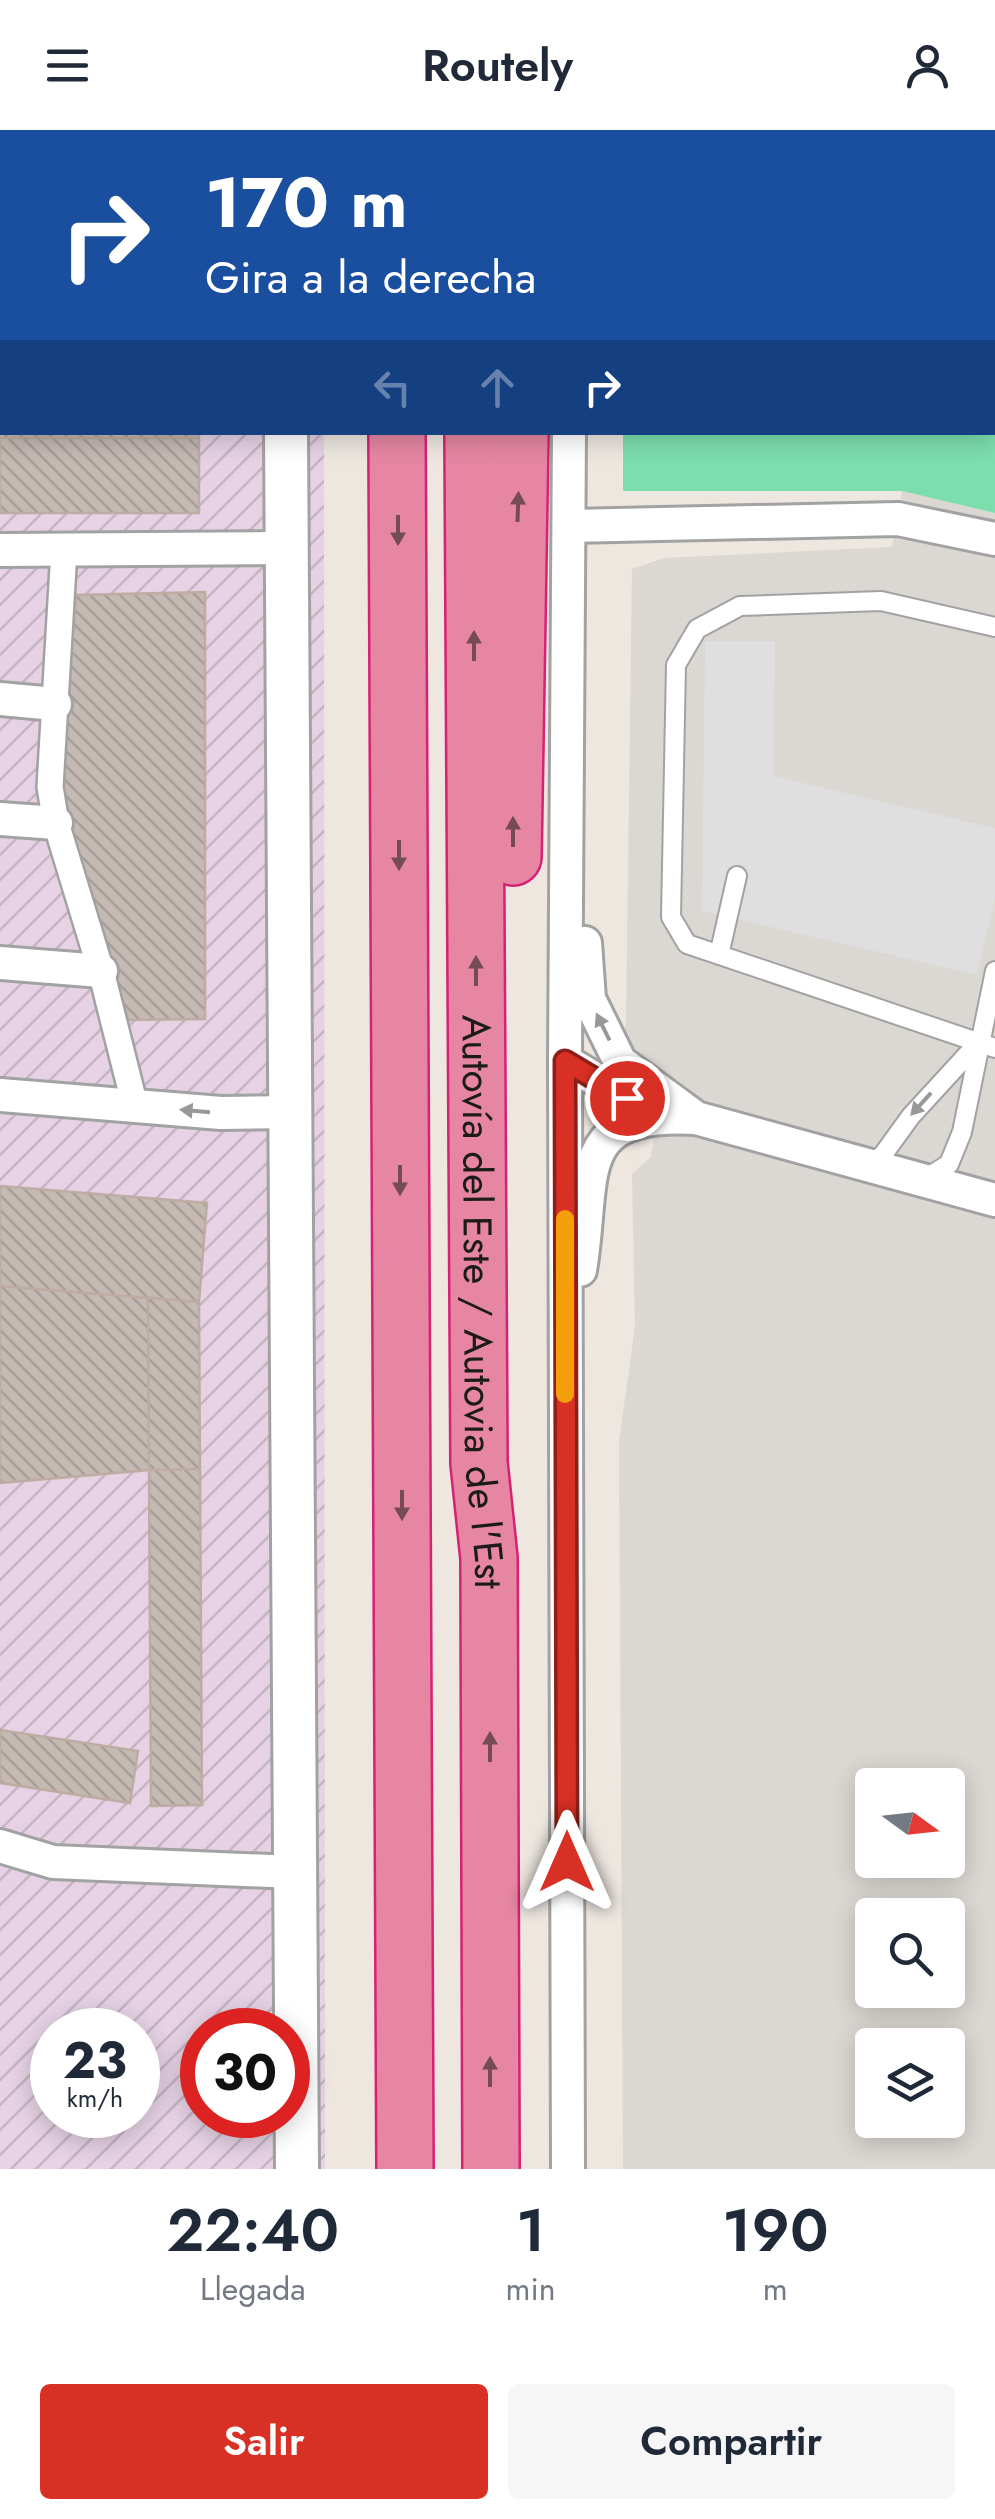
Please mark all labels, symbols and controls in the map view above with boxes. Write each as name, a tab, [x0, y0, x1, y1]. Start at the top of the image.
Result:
text: Routely	[422, 33, 573, 98]
icon: menu	[40, 38, 95, 93]
icon: person	[900, 38, 955, 93]
text: 170 m	[205, 152, 408, 253]
icon: right	[40, 170, 170, 300]
text: Gira a la derecha	[205, 245, 536, 310]
icon: left	[365, 360, 420, 415]
icon: ahead	[470, 360, 525, 415]
icon: right	[575, 360, 630, 415]
one-way arrow	[511, 491, 527, 523]
one-way arrow	[390, 514, 406, 546]
one-way arrow	[466, 629, 482, 661]
one-way arrow	[505, 816, 521, 848]
one-way arrow	[391, 839, 407, 871]
one-way arrow	[468, 954, 484, 986]
one-way arrow	[595, 1013, 612, 1042]
street label: Autovía del Este / Autovia de l'Est	[447, 1014, 518, 1589]
pin	[585, 1056, 670, 1141]
icon: arrive	[600, 1071, 655, 1126]
one-way arrow	[910, 1092, 933, 1116]
one-way arrow	[179, 1103, 211, 1119]
one-way arrow	[393, 1164, 409, 1196]
one-way arrow	[394, 1489, 410, 1521]
one-way arrow	[482, 1730, 498, 1762]
north arrow	[855, 1768, 965, 1878]
map controls	[855, 1768, 965, 2138]
position arrow	[515, 1810, 619, 1914]
button: search	[855, 1898, 965, 2008]
speed limit sign: 30	[180, 2008, 310, 2138]
text: 23	[63, 2024, 127, 2097]
button: layers	[855, 2028, 965, 2138]
one-way arrow	[482, 2055, 498, 2087]
text: km/h	[67, 2080, 123, 2116]
text: 22:40	[166, 2187, 339, 2274]
text: 1	[516, 2187, 545, 2274]
text: 190	[722, 2187, 829, 2274]
text: Llegada	[200, 2266, 306, 2312]
text: min	[506, 2266, 556, 2312]
text: m	[763, 2266, 788, 2312]
button: Salir	[40, 2384, 488, 2499]
button: Compartir	[508, 2384, 955, 2499]

